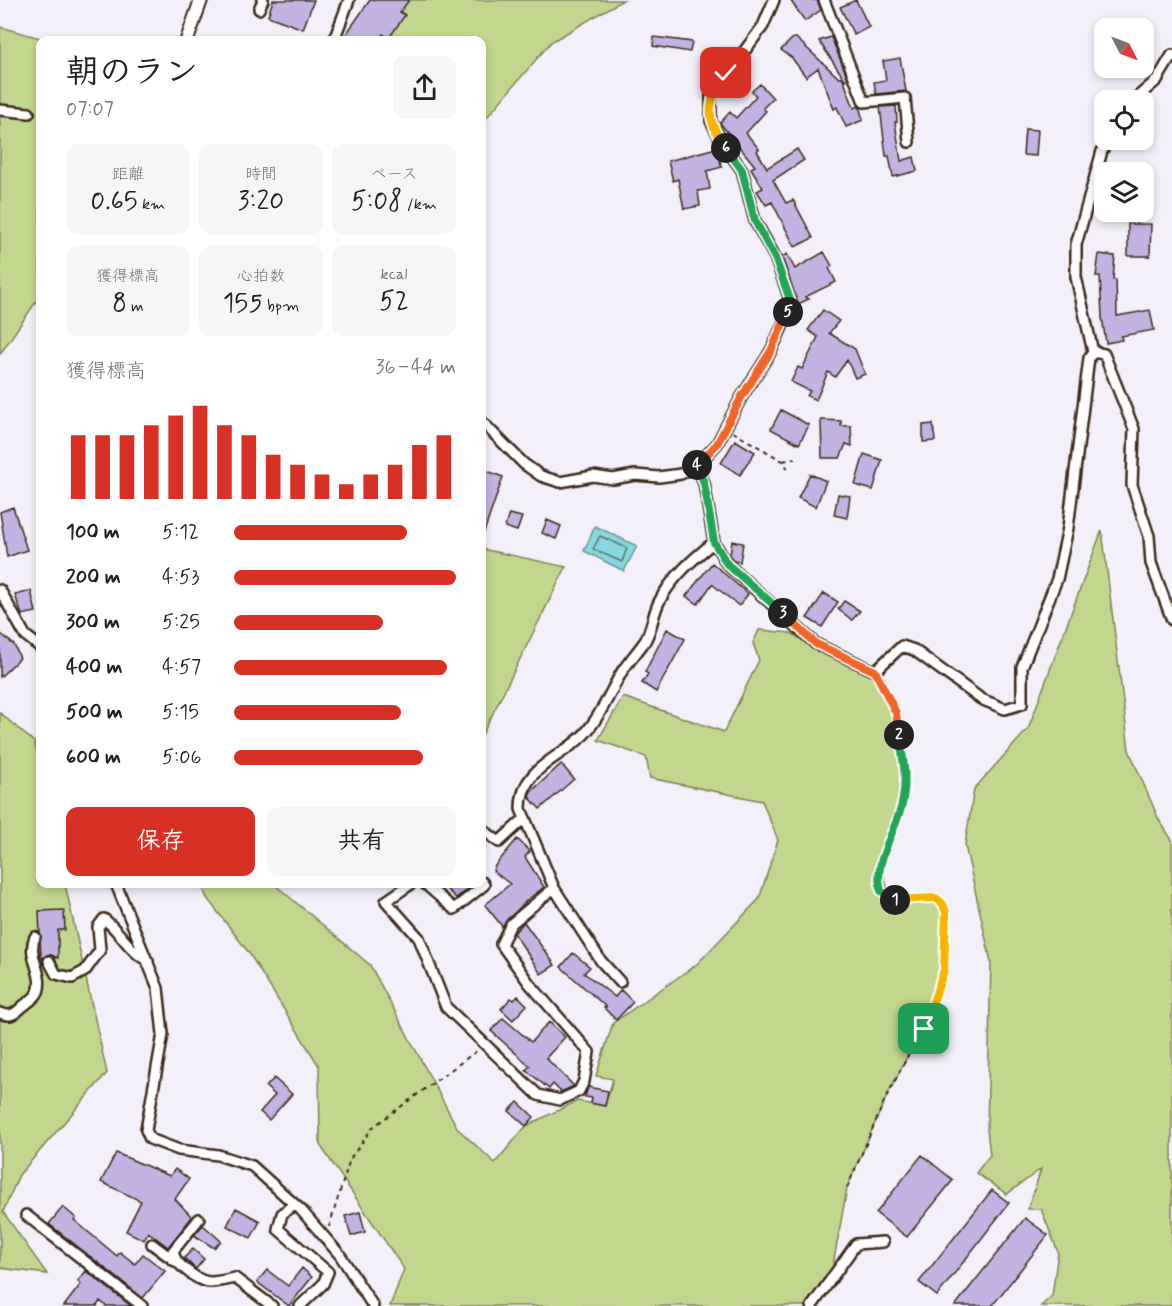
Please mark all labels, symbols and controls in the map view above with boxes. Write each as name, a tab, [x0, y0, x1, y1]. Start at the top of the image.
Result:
north arrow	[1094, 18, 1154, 78]
map controls	[1094, 18, 1154, 222]
pin	[700, 47, 751, 98]
text: 朝のラン	[66, 51, 198, 95]
button: share	[393, 56, 456, 119]
icon: check	[709, 56, 742, 89]
button: locate	[1094, 90, 1154, 150]
text: 07:07	[66, 96, 114, 123]
pin: 6	[711, 133, 741, 163]
text: 6	[722, 137, 730, 158]
button: layers	[1094, 162, 1154, 222]
text: 距離	[112, 164, 144, 185]
text: 時間	[245, 164, 277, 185]
text: ペース	[370, 164, 418, 185]
text: 0.65	[91, 185, 138, 219]
text: 3:20	[238, 185, 284, 219]
text: 5:08	[351, 185, 402, 219]
text: km	[138, 194, 165, 215]
text: /km	[402, 194, 437, 215]
text: kcal	[381, 264, 407, 285]
text: 獲得標高	[96, 266, 160, 287]
text: 心拍数	[237, 266, 285, 287]
text: 52	[379, 285, 409, 319]
text: 8	[112, 287, 127, 321]
text: 155	[223, 287, 263, 321]
text: m	[127, 296, 144, 317]
text: bpm	[263, 296, 299, 317]
pin: 5	[773, 297, 803, 327]
text: 5	[783, 301, 793, 322]
text: 36–44 m	[375, 354, 456, 381]
text: 獲得標高	[66, 358, 146, 385]
pin: 4	[682, 450, 712, 480]
text: 4	[692, 454, 702, 475]
text: 100 m	[66, 519, 120, 546]
text: 5:12	[162, 519, 199, 546]
text: 200 m	[66, 564, 121, 591]
text: 4:53	[162, 564, 199, 591]
pin: 3	[768, 598, 798, 628]
text: 3	[779, 602, 787, 623]
text: 300 m	[66, 609, 120, 636]
text: 5:25	[162, 609, 200, 636]
text: 400 m	[66, 654, 122, 681]
text: 4:57	[162, 654, 201, 681]
text: 500 m	[66, 699, 123, 726]
text: 5:15	[162, 699, 199, 726]
pin: 2	[884, 720, 914, 750]
text: 2	[895, 724, 903, 745]
text: 600 m	[66, 744, 121, 771]
text: 5:06	[162, 744, 202, 771]
button: 保存	[66, 807, 255, 876]
button: 共有	[267, 807, 456, 876]
pin: 1	[880, 885, 910, 915]
text: 1	[891, 889, 899, 910]
pin	[898, 1003, 949, 1054]
icon: arrive	[907, 1012, 940, 1045]

